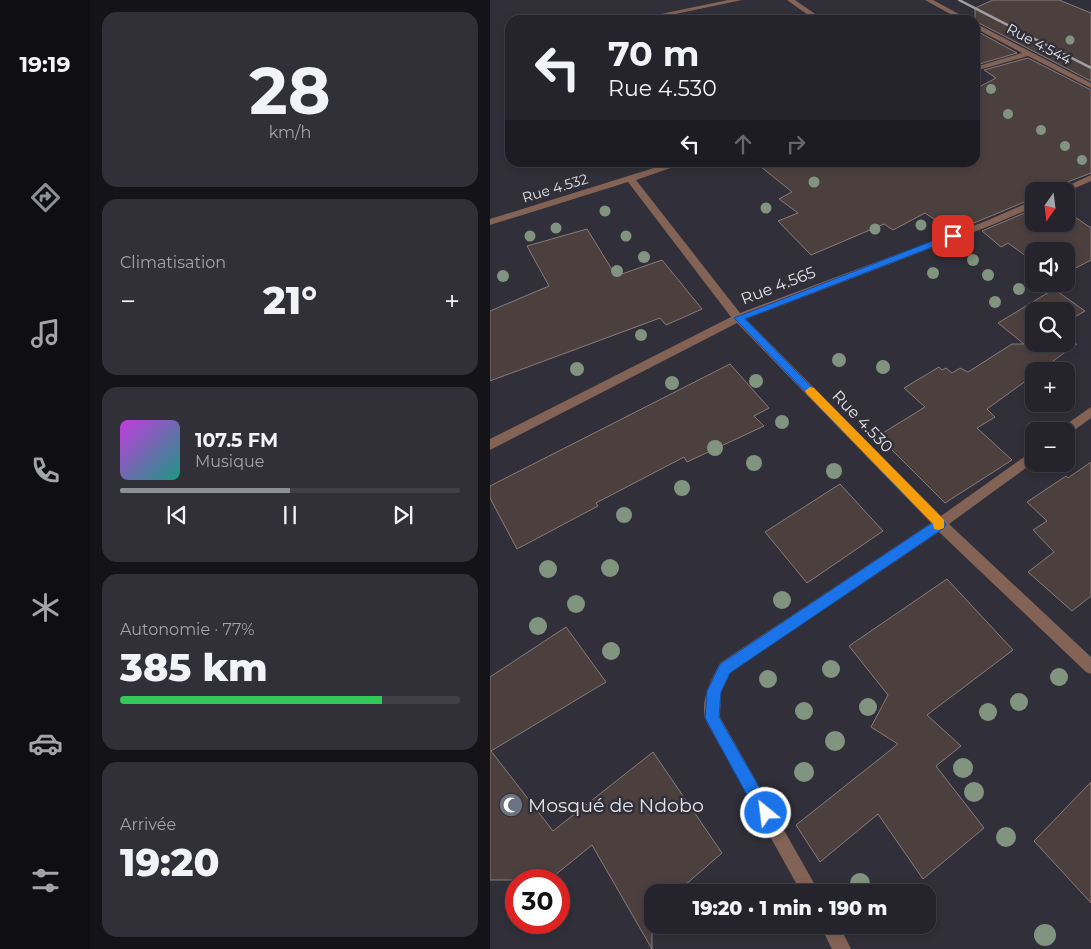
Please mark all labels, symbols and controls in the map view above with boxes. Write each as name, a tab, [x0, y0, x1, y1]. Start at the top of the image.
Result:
street label: Rue 4.544	[1004, 19, 1075, 69]
text: 70 m	[608, 32, 699, 75]
icon: left	[525, 35, 590, 100]
text: 19:19	[19, 51, 71, 78]
text: 28	[249, 51, 331, 130]
text: Rue 4.530	[608, 75, 717, 102]
text: km/h	[269, 123, 311, 142]
icon: left	[676, 130, 704, 158]
icon: ahead	[729, 130, 757, 158]
icon: right	[782, 130, 810, 158]
street label: Rue 4.532	[520, 169, 590, 207]
icon: directions	[28, 180, 63, 215]
north arrow	[1025, 182, 1075, 232]
map controls	[1025, 182, 1075, 472]
pin	[932, 215, 974, 257]
icon: arrive	[939, 222, 967, 250]
button: sound	[1025, 242, 1075, 292]
text: Climatisation	[120, 253, 226, 272]
street label: Rue 4.565	[738, 263, 818, 308]
text: 21°	[263, 277, 317, 324]
text: −	[120, 284, 136, 318]
text: +	[444, 284, 460, 318]
button: search	[1025, 302, 1075, 352]
icon: music	[28, 316, 63, 351]
button: +	[1025, 362, 1075, 412]
street label: Rue 4.530	[828, 386, 897, 456]
button: −	[1025, 422, 1075, 472]
text: 107.5 FM	[195, 429, 278, 452]
text: Musique	[195, 452, 264, 471]
icon: phone	[28, 453, 63, 488]
icon: previous	[163, 501, 191, 529]
icon: pause	[276, 501, 304, 529]
icon: next	[389, 501, 417, 529]
icon: climate	[28, 590, 63, 625]
text: Autonomie · 77%	[120, 620, 255, 639]
text: 385 km	[120, 644, 268, 691]
icon: car	[28, 726, 63, 761]
position arrow	[739, 786, 791, 838]
mosque icon: Mosqué de Ndobo	[498, 792, 524, 818]
place label: Mosqué de Ndobo	[528, 794, 704, 817]
text: Arrivée	[120, 815, 176, 834]
text: 19:20	[120, 839, 220, 886]
icon: filters	[28, 863, 63, 898]
speed limit sign: 30	[505, 869, 570, 934]
text: 19:20 · 1 min · 190 m	[693, 897, 887, 920]

